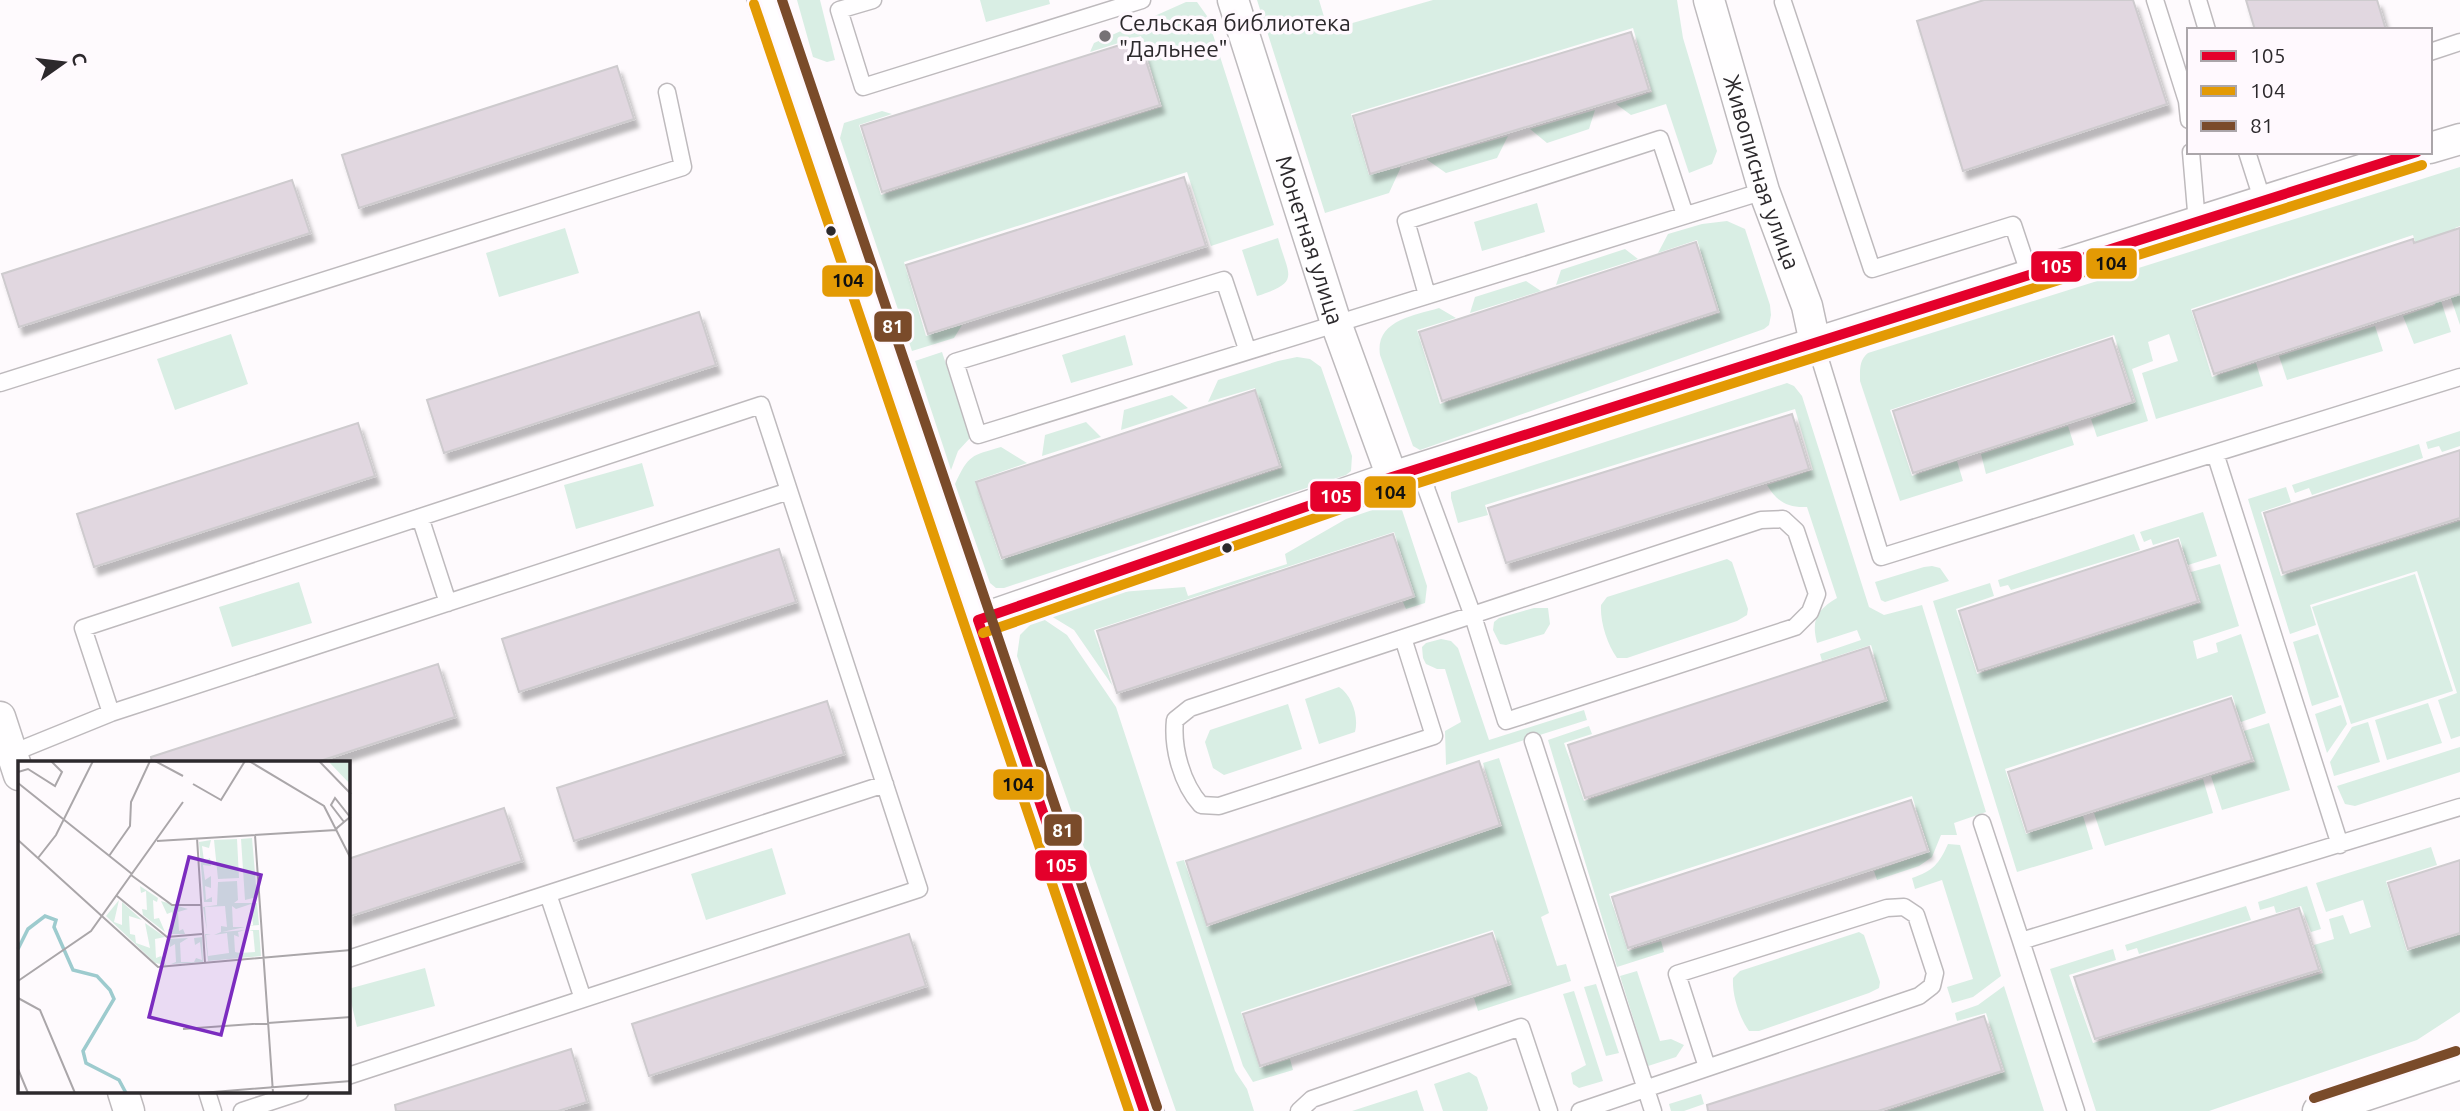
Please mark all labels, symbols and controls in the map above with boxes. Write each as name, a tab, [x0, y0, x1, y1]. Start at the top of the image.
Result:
place label: Сельская библиотека "Дальнее"	[1119, 10, 1351, 61]
north arrow	[28, 28, 98, 98]
marker: Сельская библиотека "Дальнее"	[1097, 28, 1113, 44]
legend	[2187, 28, 2432, 154]
text: 105	[2250, 43, 2286, 67]
text: С	[67, 50, 92, 67]
street label: Живописная улица	[1719, 72, 1805, 273]
text: 104	[2250, 78, 2286, 102]
text: 81	[2250, 113, 2274, 137]
street label: Монетная улица	[1271, 152, 1349, 327]
unlabelled marker	[824, 224, 838, 238]
line badge: 104	[2085, 247, 2138, 280]
line badge: 105	[2030, 250, 2083, 283]
text: 104	[2095, 252, 2127, 274]
text: 105	[2040, 255, 2072, 277]
line badge: 104	[821, 264, 874, 298]
text: 104	[832, 269, 864, 291]
line badge: 81	[873, 310, 913, 343]
text: 81	[882, 315, 904, 337]
line badge: 104	[1363, 475, 1417, 509]
line badge: 105	[1309, 480, 1362, 513]
text: 104	[1374, 481, 1406, 503]
text: 105	[1320, 485, 1352, 507]
unlabelled marker	[1220, 541, 1234, 555]
inset map	[18, 761, 350, 1094]
line badge: 104	[992, 768, 1045, 801]
text: 104	[1002, 773, 1034, 795]
line badge: 81	[1043, 813, 1083, 847]
text: 81	[1052, 819, 1074, 841]
line badge: 105	[1034, 849, 1088, 882]
text: 105	[1045, 854, 1077, 876]

